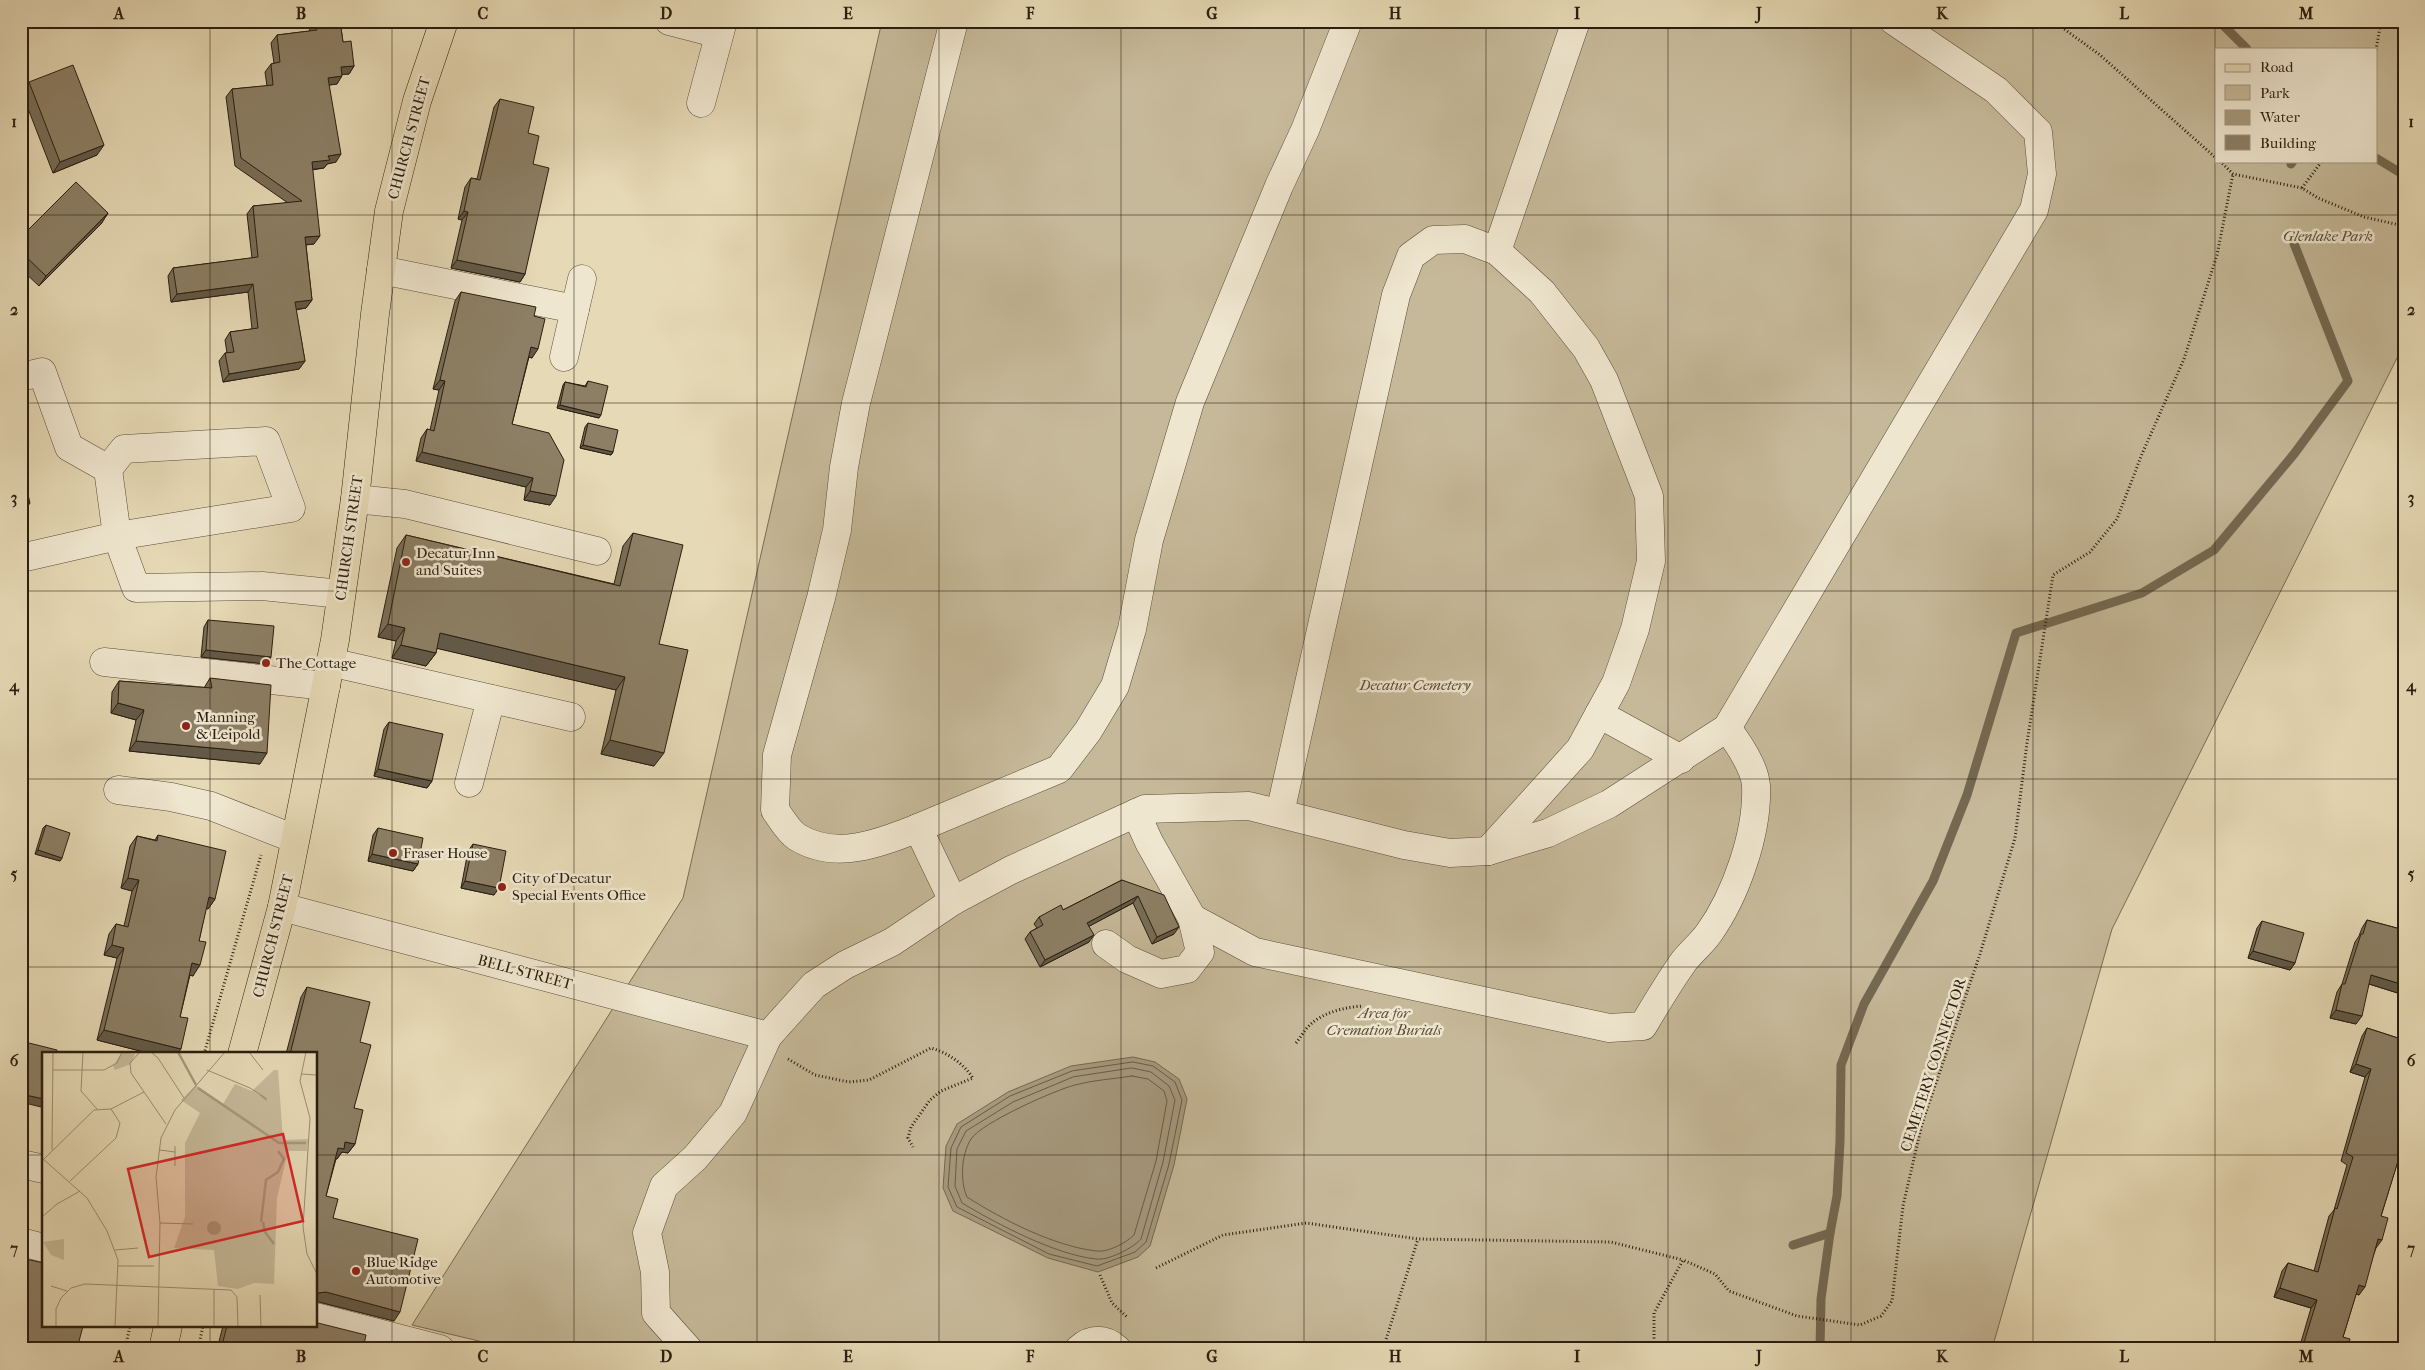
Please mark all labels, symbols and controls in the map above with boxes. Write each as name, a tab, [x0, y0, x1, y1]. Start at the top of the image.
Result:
text: A	[113, 4, 125, 23]
text: B	[296, 4, 306, 23]
text: C	[478, 4, 489, 23]
text: D	[660, 4, 672, 23]
text: E	[843, 4, 853, 23]
text: F	[1025, 4, 1035, 23]
text: G	[1206, 4, 1218, 23]
text: H	[1389, 4, 1402, 23]
text: I	[1574, 4, 1581, 23]
text: J	[1754, 4, 1762, 24]
text: K	[1936, 4, 1949, 23]
text: L	[2119, 4, 2129, 23]
text: M	[2298, 4, 2314, 23]
legend	[2215, 48, 2378, 162]
text: Road	[2260, 58, 2294, 76]
street label: CHURCH STREET	[384, 74, 434, 201]
text: Park	[2260, 84, 2290, 102]
text: Water	[2259, 108, 2300, 126]
text: 1	[11, 112, 17, 131]
text: 1	[2408, 112, 2414, 131]
text: Building	[2260, 134, 2317, 152]
park label: Glenlake Park	[2283, 227, 2373, 245]
text: 2	[10, 300, 18, 319]
text: 2	[2407, 300, 2415, 319]
street label: CHURCH STREET	[331, 473, 367, 602]
text: 3	[11, 488, 17, 508]
text: 3	[2408, 488, 2414, 508]
place label: Decatur Inn and Suites	[416, 544, 495, 579]
marker: Decatur Inn and Suites	[400, 556, 412, 568]
place label: The Cottage	[276, 654, 357, 672]
marker: The Cottage	[260, 657, 272, 669]
text: 4	[8, 676, 20, 696]
park label: Decatur Cemetery	[1359, 676, 1471, 694]
text: 4	[2405, 676, 2417, 696]
place label: Manning & Leipold	[196, 708, 261, 743]
marker: Manning & Leipold	[180, 720, 192, 732]
place label: Fraser House	[403, 844, 488, 862]
marker: Fraser House	[387, 847, 399, 859]
text: 5	[11, 864, 18, 883]
text: 5	[2408, 864, 2415, 883]
place label: City of Decatur Special Events Office	[512, 869, 647, 904]
street label: CHURCH STREET	[249, 872, 297, 1000]
marker: City of Decatur Special Events Office	[496, 881, 508, 893]
street label: BELL STREET	[476, 951, 575, 994]
street label: CEMETERY CONNECTOR	[1896, 975, 1970, 1154]
park label: Area for Cremation Burials	[1327, 1004, 1442, 1039]
text: 6	[10, 1051, 19, 1070]
text: 6	[2407, 1051, 2416, 1070]
inset map	[42, 1052, 318, 1328]
text: 7	[9, 1239, 18, 1258]
text: 7	[2406, 1239, 2415, 1258]
place label: Blue Ridge Automotive	[365, 1253, 442, 1288]
marker: Blue Ridge Automotive	[350, 1265, 362, 1277]
text: A	[113, 1347, 125, 1366]
text: B	[296, 1347, 306, 1366]
text: C	[478, 1347, 489, 1366]
text: D	[660, 1347, 672, 1366]
text: E	[843, 1347, 853, 1366]
text: F	[1025, 1347, 1035, 1366]
text: G	[1206, 1347, 1218, 1366]
text: H	[1389, 1347, 1402, 1366]
text: I	[1574, 1347, 1581, 1366]
text: J	[1754, 1347, 1762, 1367]
text: K	[1936, 1347, 1949, 1366]
text: L	[2119, 1347, 2129, 1366]
text: M	[2298, 1347, 2314, 1366]

